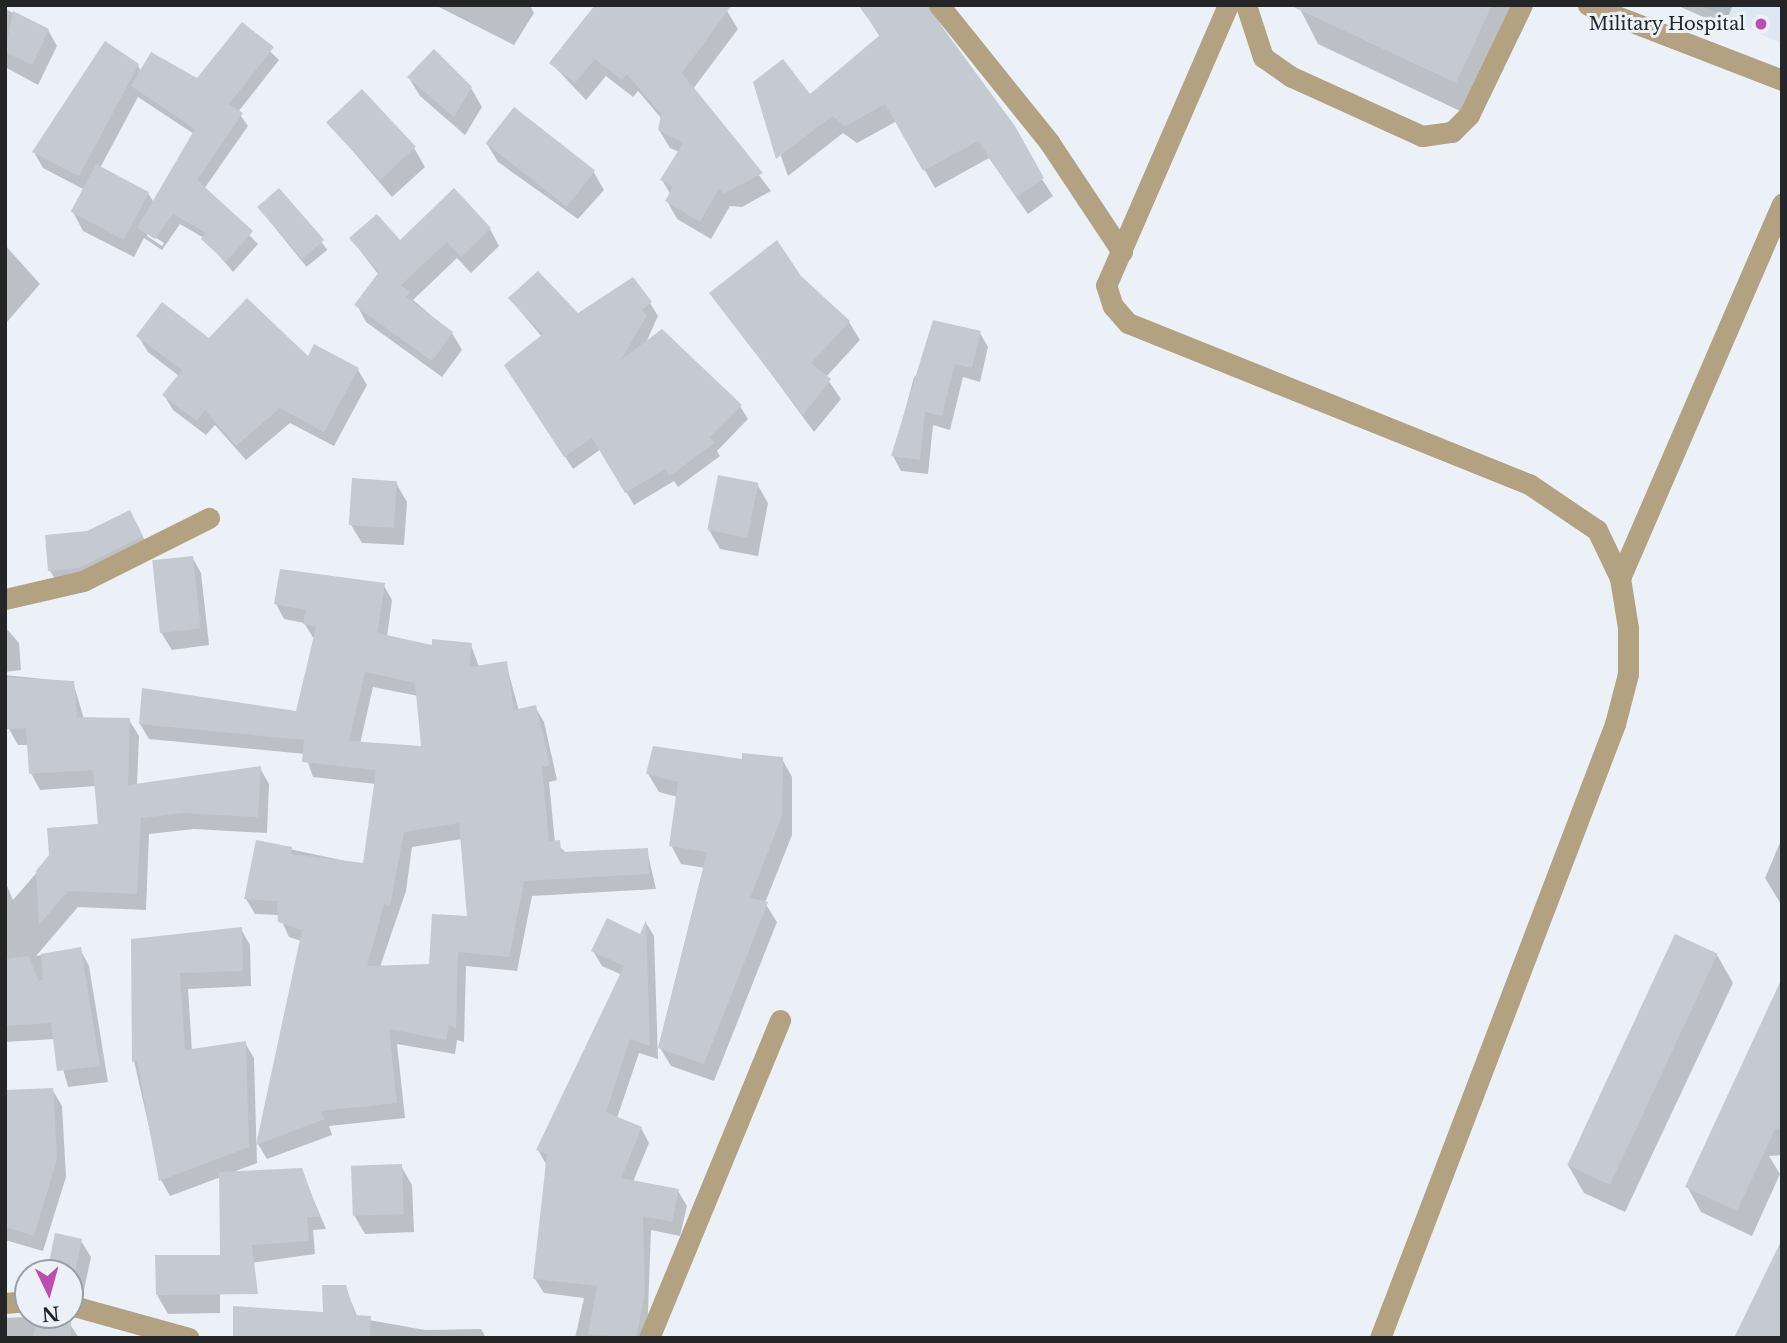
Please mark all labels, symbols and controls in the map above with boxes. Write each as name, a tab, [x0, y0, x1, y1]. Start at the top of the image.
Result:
place label: Military Hospital	[1588, 13, 1745, 35]
marker: Military Hospital	[1751, 14, 1771, 34]
north arrow	[14, 1259, 84, 1329]
text: N	[41, 1301, 61, 1326]

